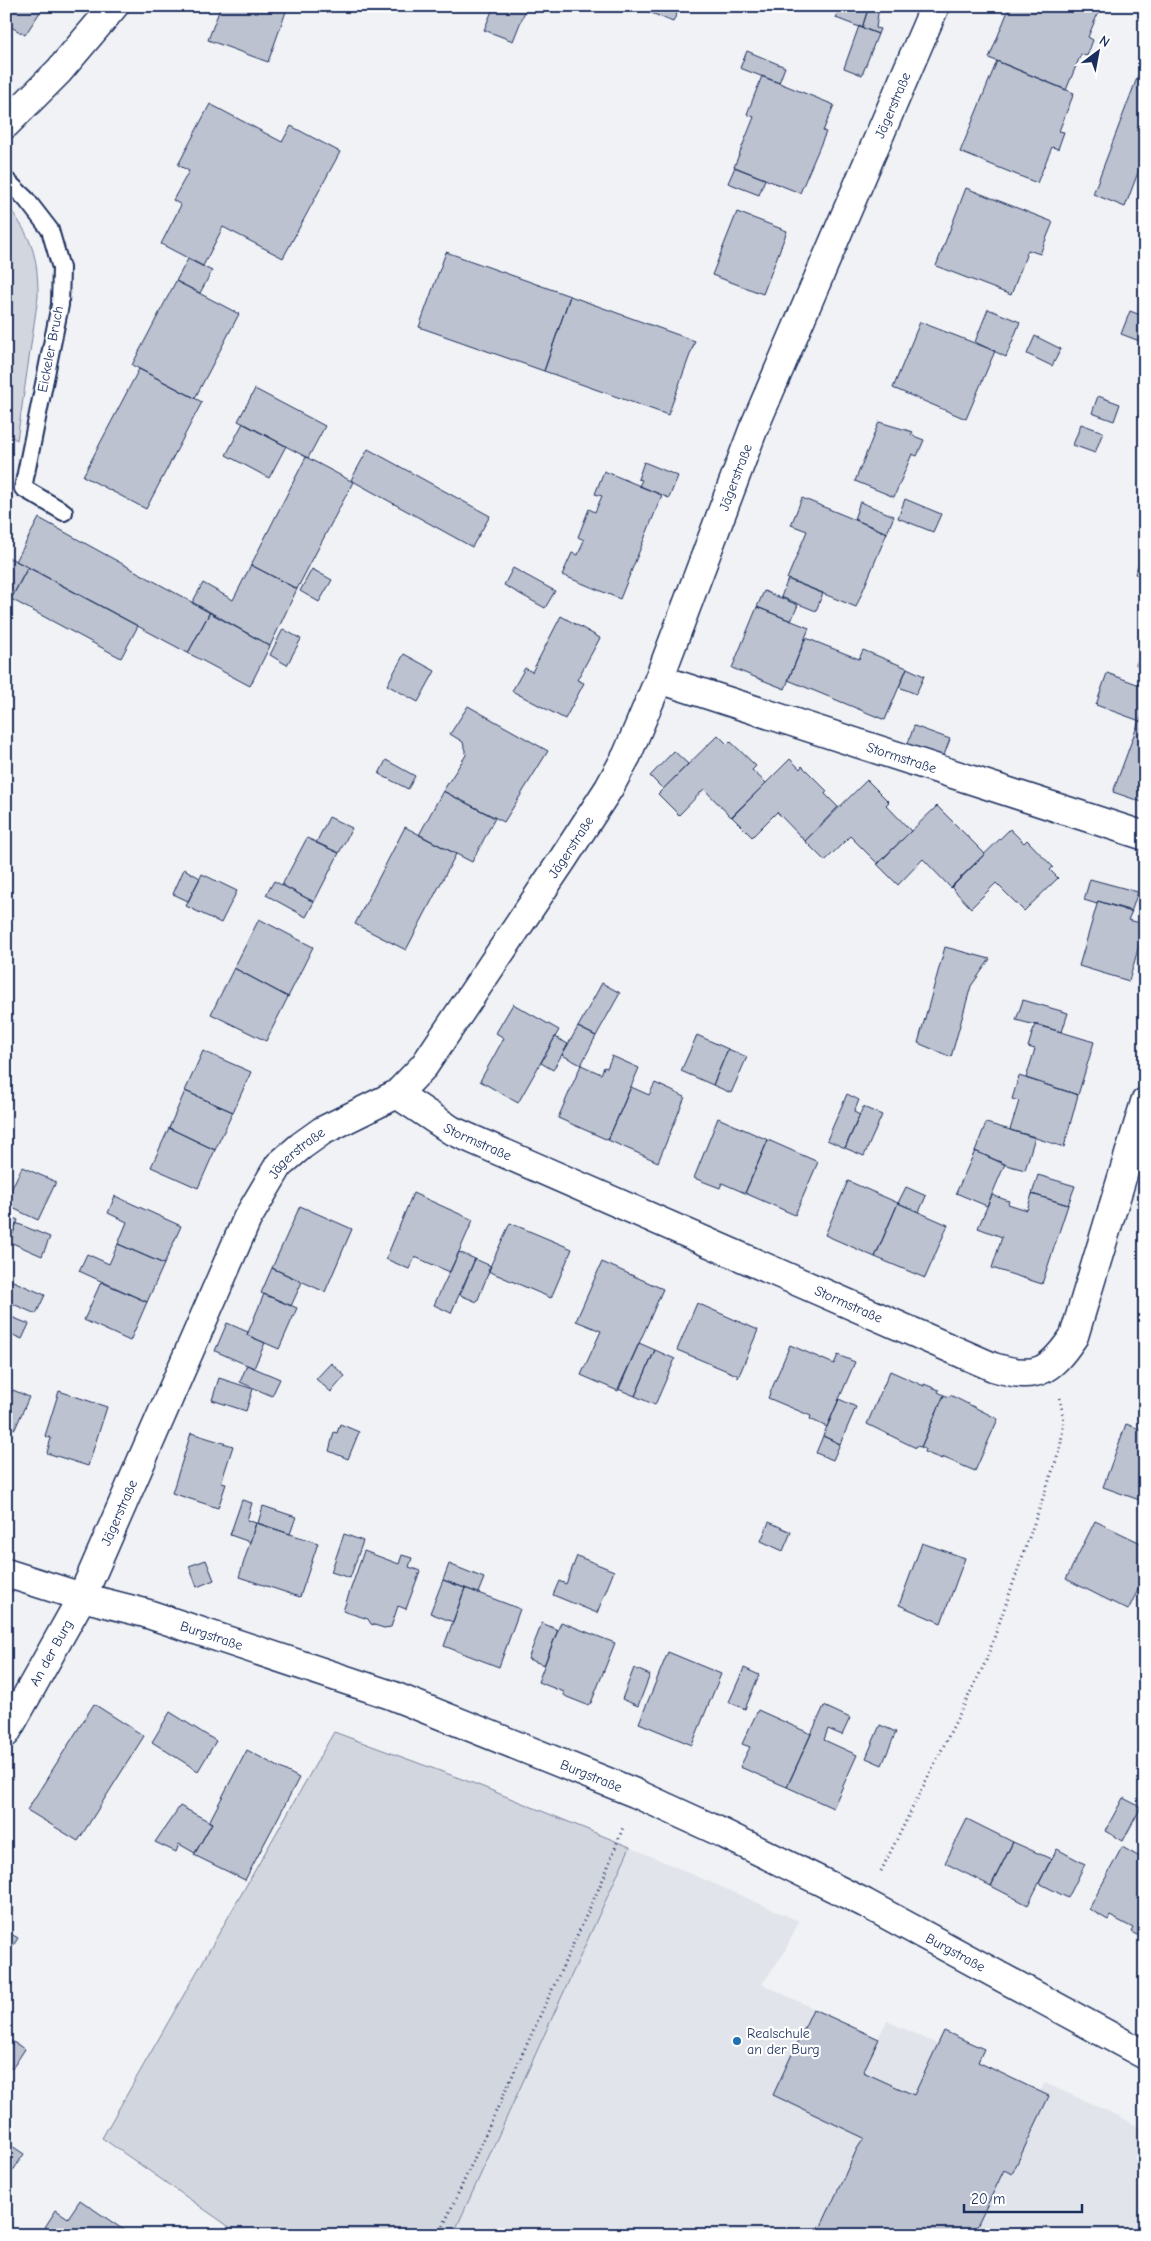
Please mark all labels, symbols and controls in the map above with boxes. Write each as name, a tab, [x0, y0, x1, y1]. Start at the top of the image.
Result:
north arrow	[1074, 28, 1124, 78]
text: N	[1096, 32, 1113, 51]
street label: Jägerstraße	[871, 70, 915, 141]
street label: Eickeler Bruch	[34, 304, 67, 394]
street label: Jägerstraße	[715, 442, 756, 513]
street label: Stormstraße	[864, 739, 939, 777]
street label: Jägerstraße	[545, 813, 597, 881]
street label: Stormstraße	[440, 1119, 514, 1164]
street label: Jägerstraße	[265, 1124, 328, 1182]
street label: Stormstraße	[812, 1282, 885, 1327]
street label: Jägerstraße	[97, 1477, 141, 1548]
street label: An der Burg	[26, 1617, 77, 1689]
street label: Burgstraße	[178, 1617, 245, 1654]
street label: Burgstraße	[558, 1756, 625, 1796]
street label: Burgstraße	[923, 1930, 988, 1976]
place label: Realschule an der Burg	[747, 2025, 820, 2058]
marker: Realschule an der Burg	[731, 2035, 743, 2047]
scale bar	[964, 2181, 1081, 2213]
text: 20 m	[971, 2190, 1005, 2208]

